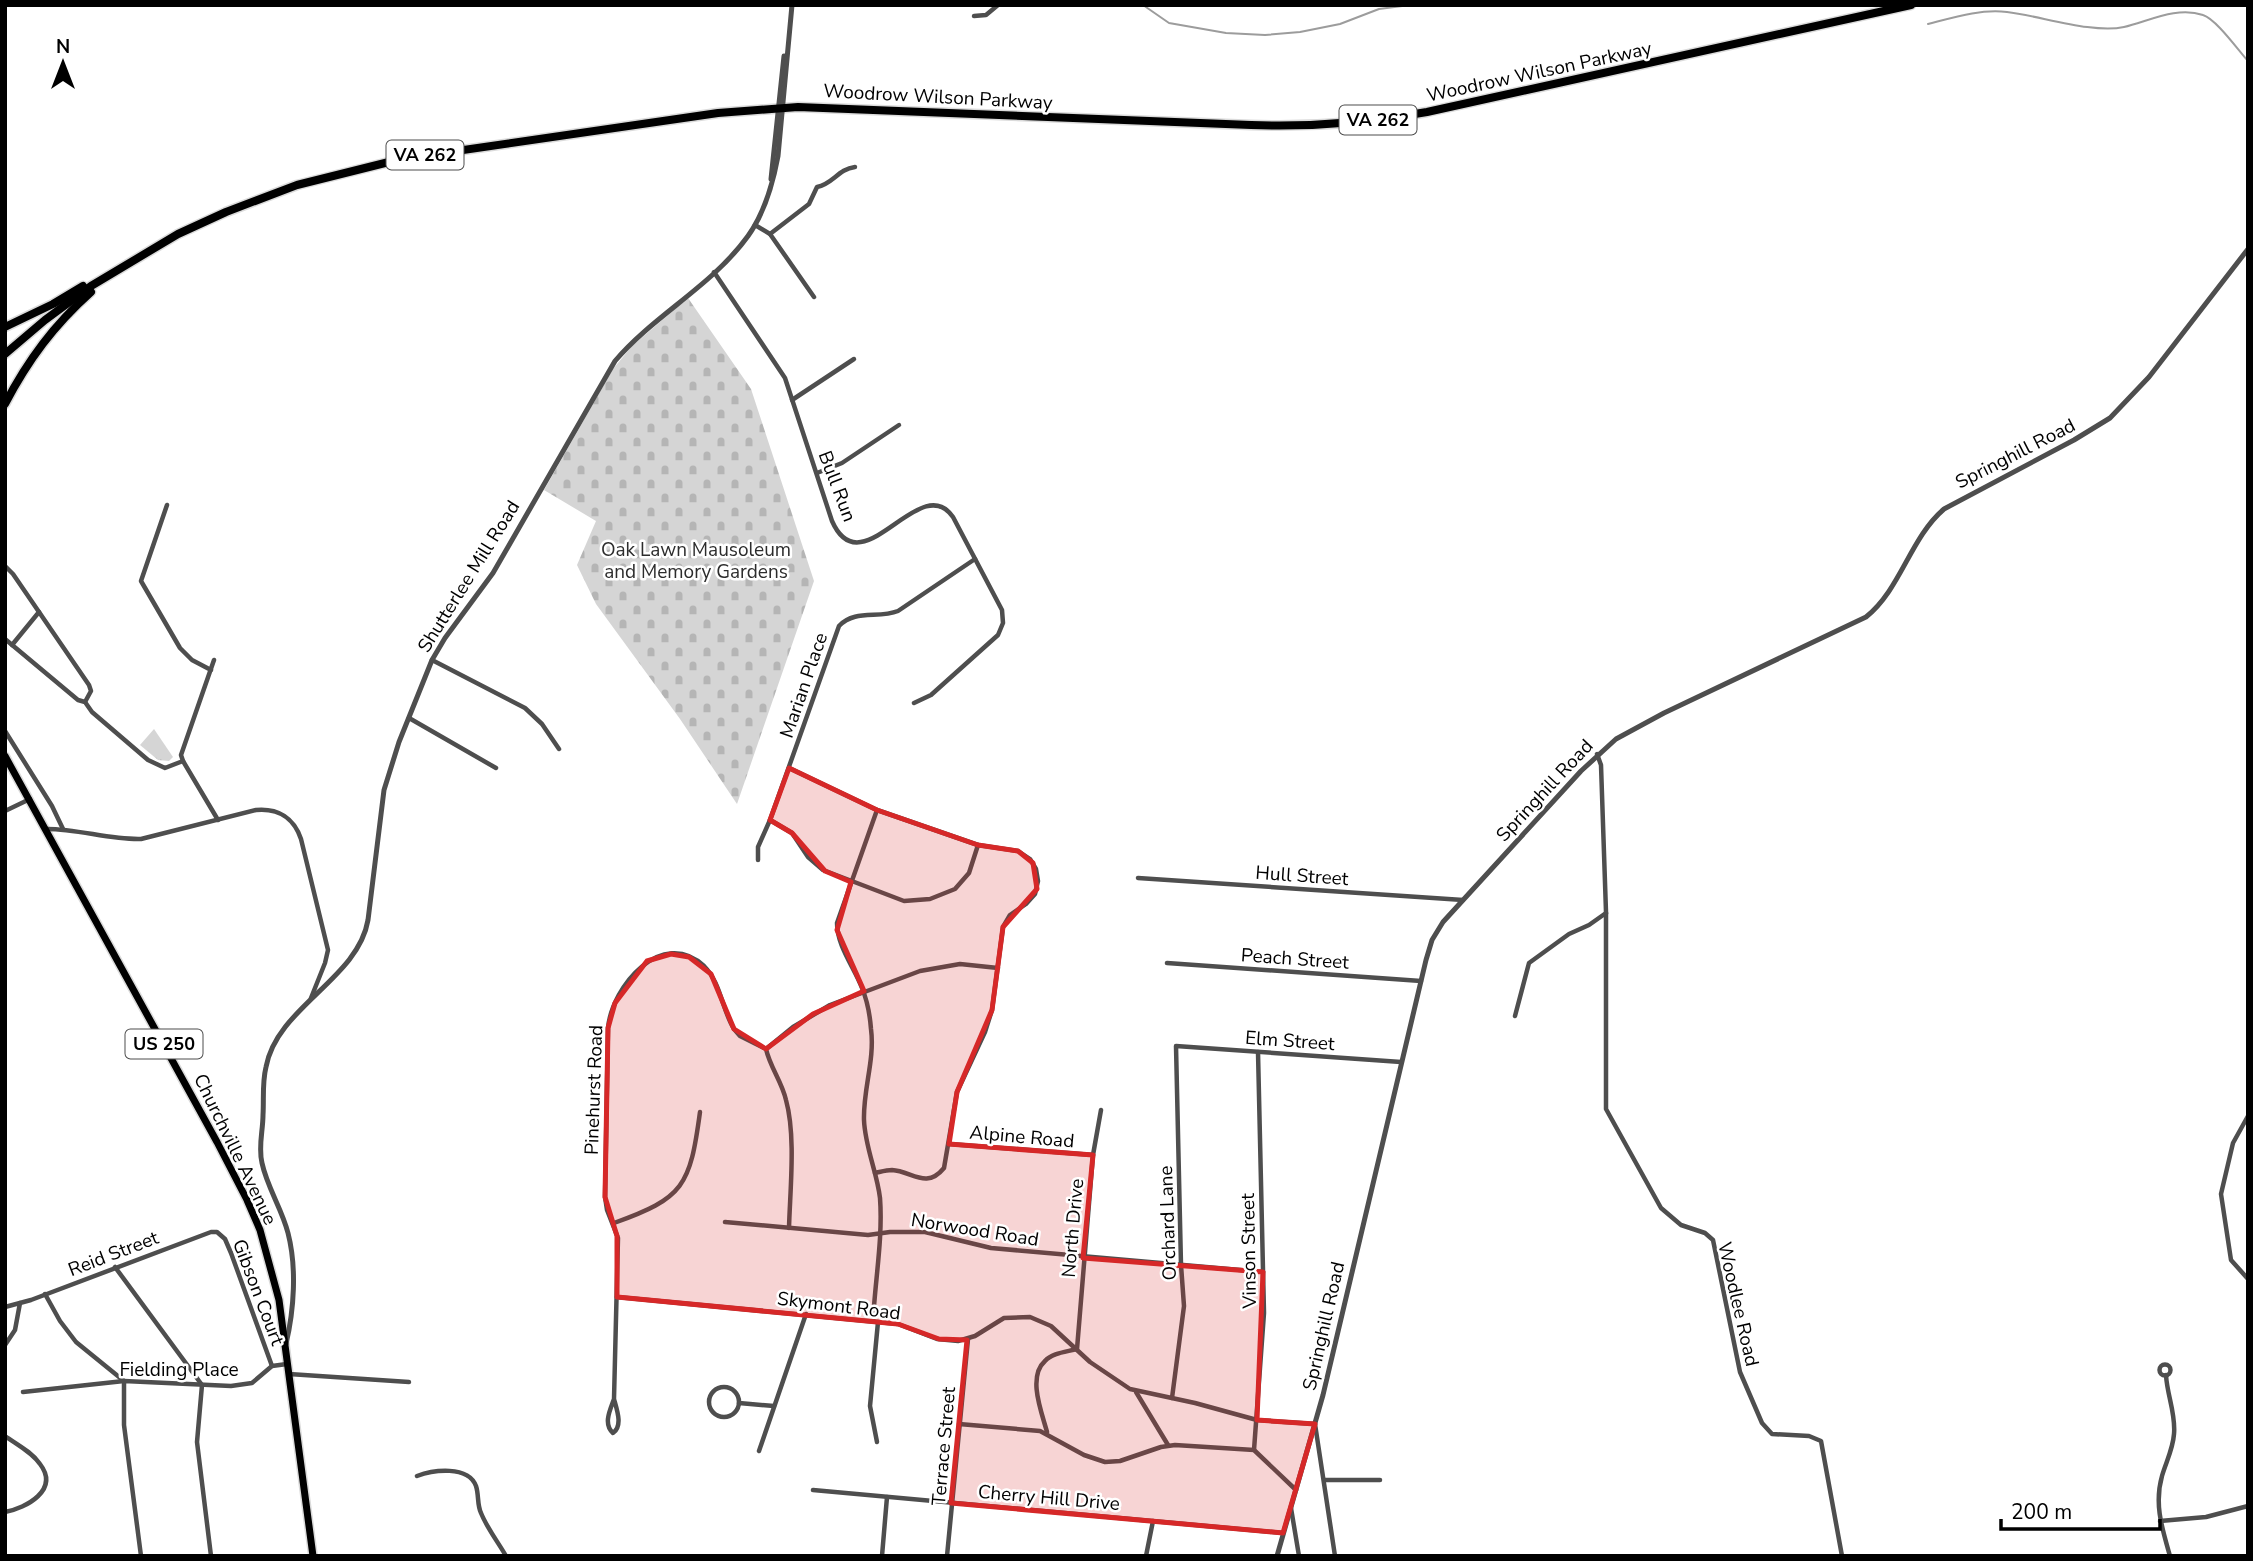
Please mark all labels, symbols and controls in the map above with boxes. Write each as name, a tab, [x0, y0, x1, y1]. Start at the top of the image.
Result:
north arrow	[28, 28, 98, 98]
text: N	[56, 34, 70, 60]
street label: Woodrow Wilson Parkway	[1424, 35, 1654, 109]
street label: Woodrow Wilson Parkway	[823, 78, 1053, 116]
road number: VA 262	[1340, 106, 1416, 134]
road number: VA 262	[386, 140, 464, 170]
street label: Springhill Road	[1951, 412, 2080, 495]
street label: Bull Run	[812, 447, 862, 525]
street label: Shutterlee Mill Road	[412, 496, 526, 657]
park label: Oak Lawn Mausoleum and Memory Gardens	[601, 537, 791, 585]
street label: Marian Place	[774, 629, 834, 741]
street label: Springhill Road	[1490, 734, 1599, 848]
street label: Hull Street	[1255, 860, 1350, 892]
street label: Peach Street	[1240, 942, 1350, 976]
street label: Pinehurst Road	[579, 1024, 609, 1156]
street label: Elm Street	[1244, 1025, 1336, 1057]
road number: US 250	[125, 1030, 202, 1058]
street label: Churchville Avenue	[187, 1069, 283, 1229]
street label: Alpine Road	[969, 1119, 1075, 1155]
street label: Orchard Lane	[1153, 1165, 1183, 1281]
street label: North Drive	[1056, 1177, 1090, 1279]
street label: Vinson Street	[1235, 1193, 1263, 1310]
street label: Norwood Road	[909, 1207, 1041, 1253]
street label: Reid Street	[64, 1225, 163, 1283]
street label: Gibson Court	[226, 1235, 290, 1350]
street label: Woodlee Road	[1711, 1240, 1765, 1369]
street label: Springhill Road	[1297, 1259, 1351, 1393]
street label: Skymont Road	[776, 1286, 902, 1326]
street label: Fielding Place	[119, 1357, 239, 1383]
street label: Terrace Street	[926, 1385, 962, 1507]
street label: Cherry Hill Drive	[977, 1479, 1121, 1517]
scale bar	[2001, 1488, 2160, 1532]
text: 200 m	[2011, 1498, 2072, 1526]

